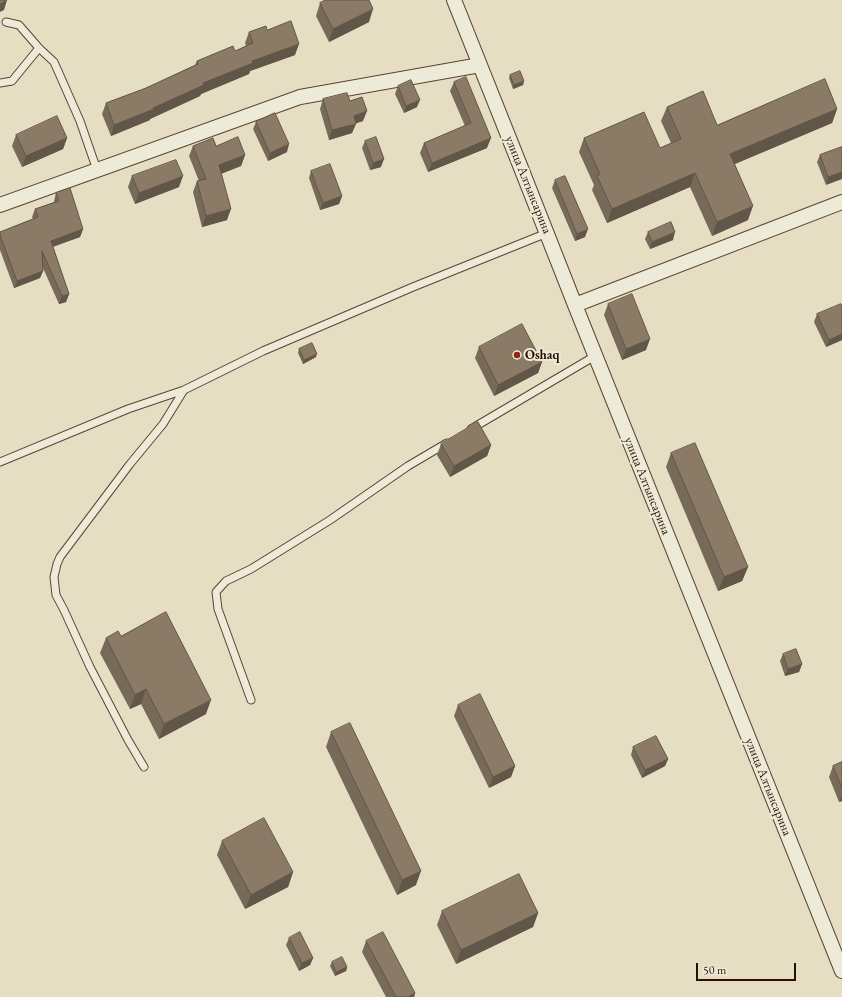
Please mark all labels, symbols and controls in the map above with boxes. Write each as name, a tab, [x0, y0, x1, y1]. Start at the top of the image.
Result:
street label: улица Алтынсарина	[501, 134, 555, 236]
place label: Oshaq	[525, 347, 559, 363]
marker: Oshaq	[512, 350, 522, 360]
street label: улица Алтынсарина	[620, 435, 674, 537]
street label: улица Алтынсарина	[741, 736, 795, 838]
scale bar	[698, 955, 798, 981]
text: 50 m	[703, 962, 726, 978]

